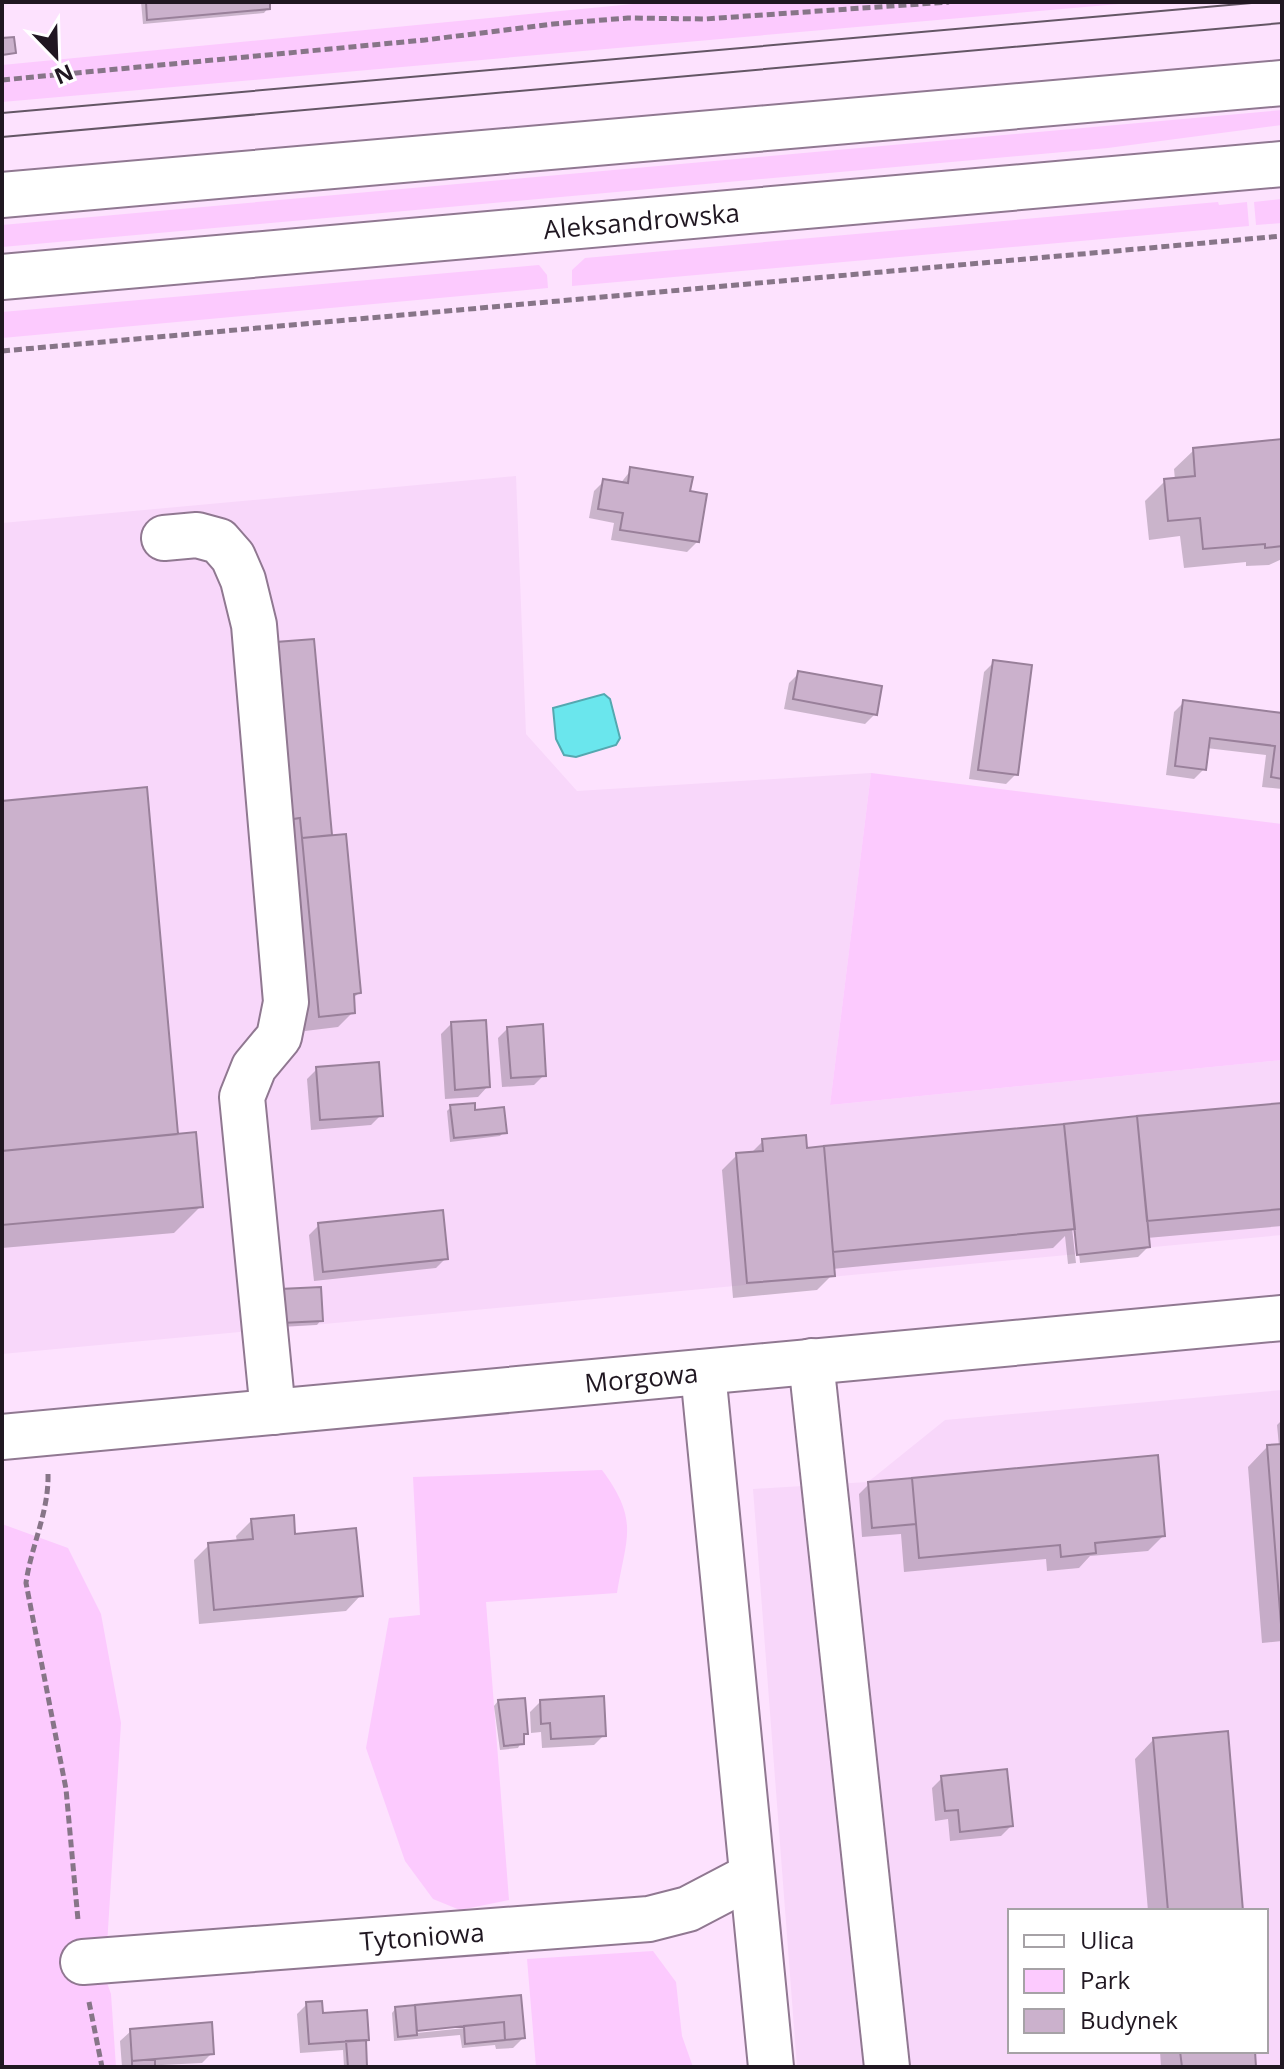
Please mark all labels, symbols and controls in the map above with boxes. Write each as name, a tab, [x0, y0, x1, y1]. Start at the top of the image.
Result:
north arrow	[16, 16, 96, 96]
text: N	[50, 58, 78, 93]
street label: Aleksandrowska	[542, 194, 741, 247]
street label: Morgowa	[583, 1354, 700, 1401]
legend	[1008, 1909, 1268, 2053]
street label: Tytoniowa	[358, 1914, 486, 1959]
text: Ulica	[1080, 1923, 1134, 1956]
text: Park	[1080, 1963, 1131, 1996]
text: Budynek	[1080, 2003, 1178, 2036]

